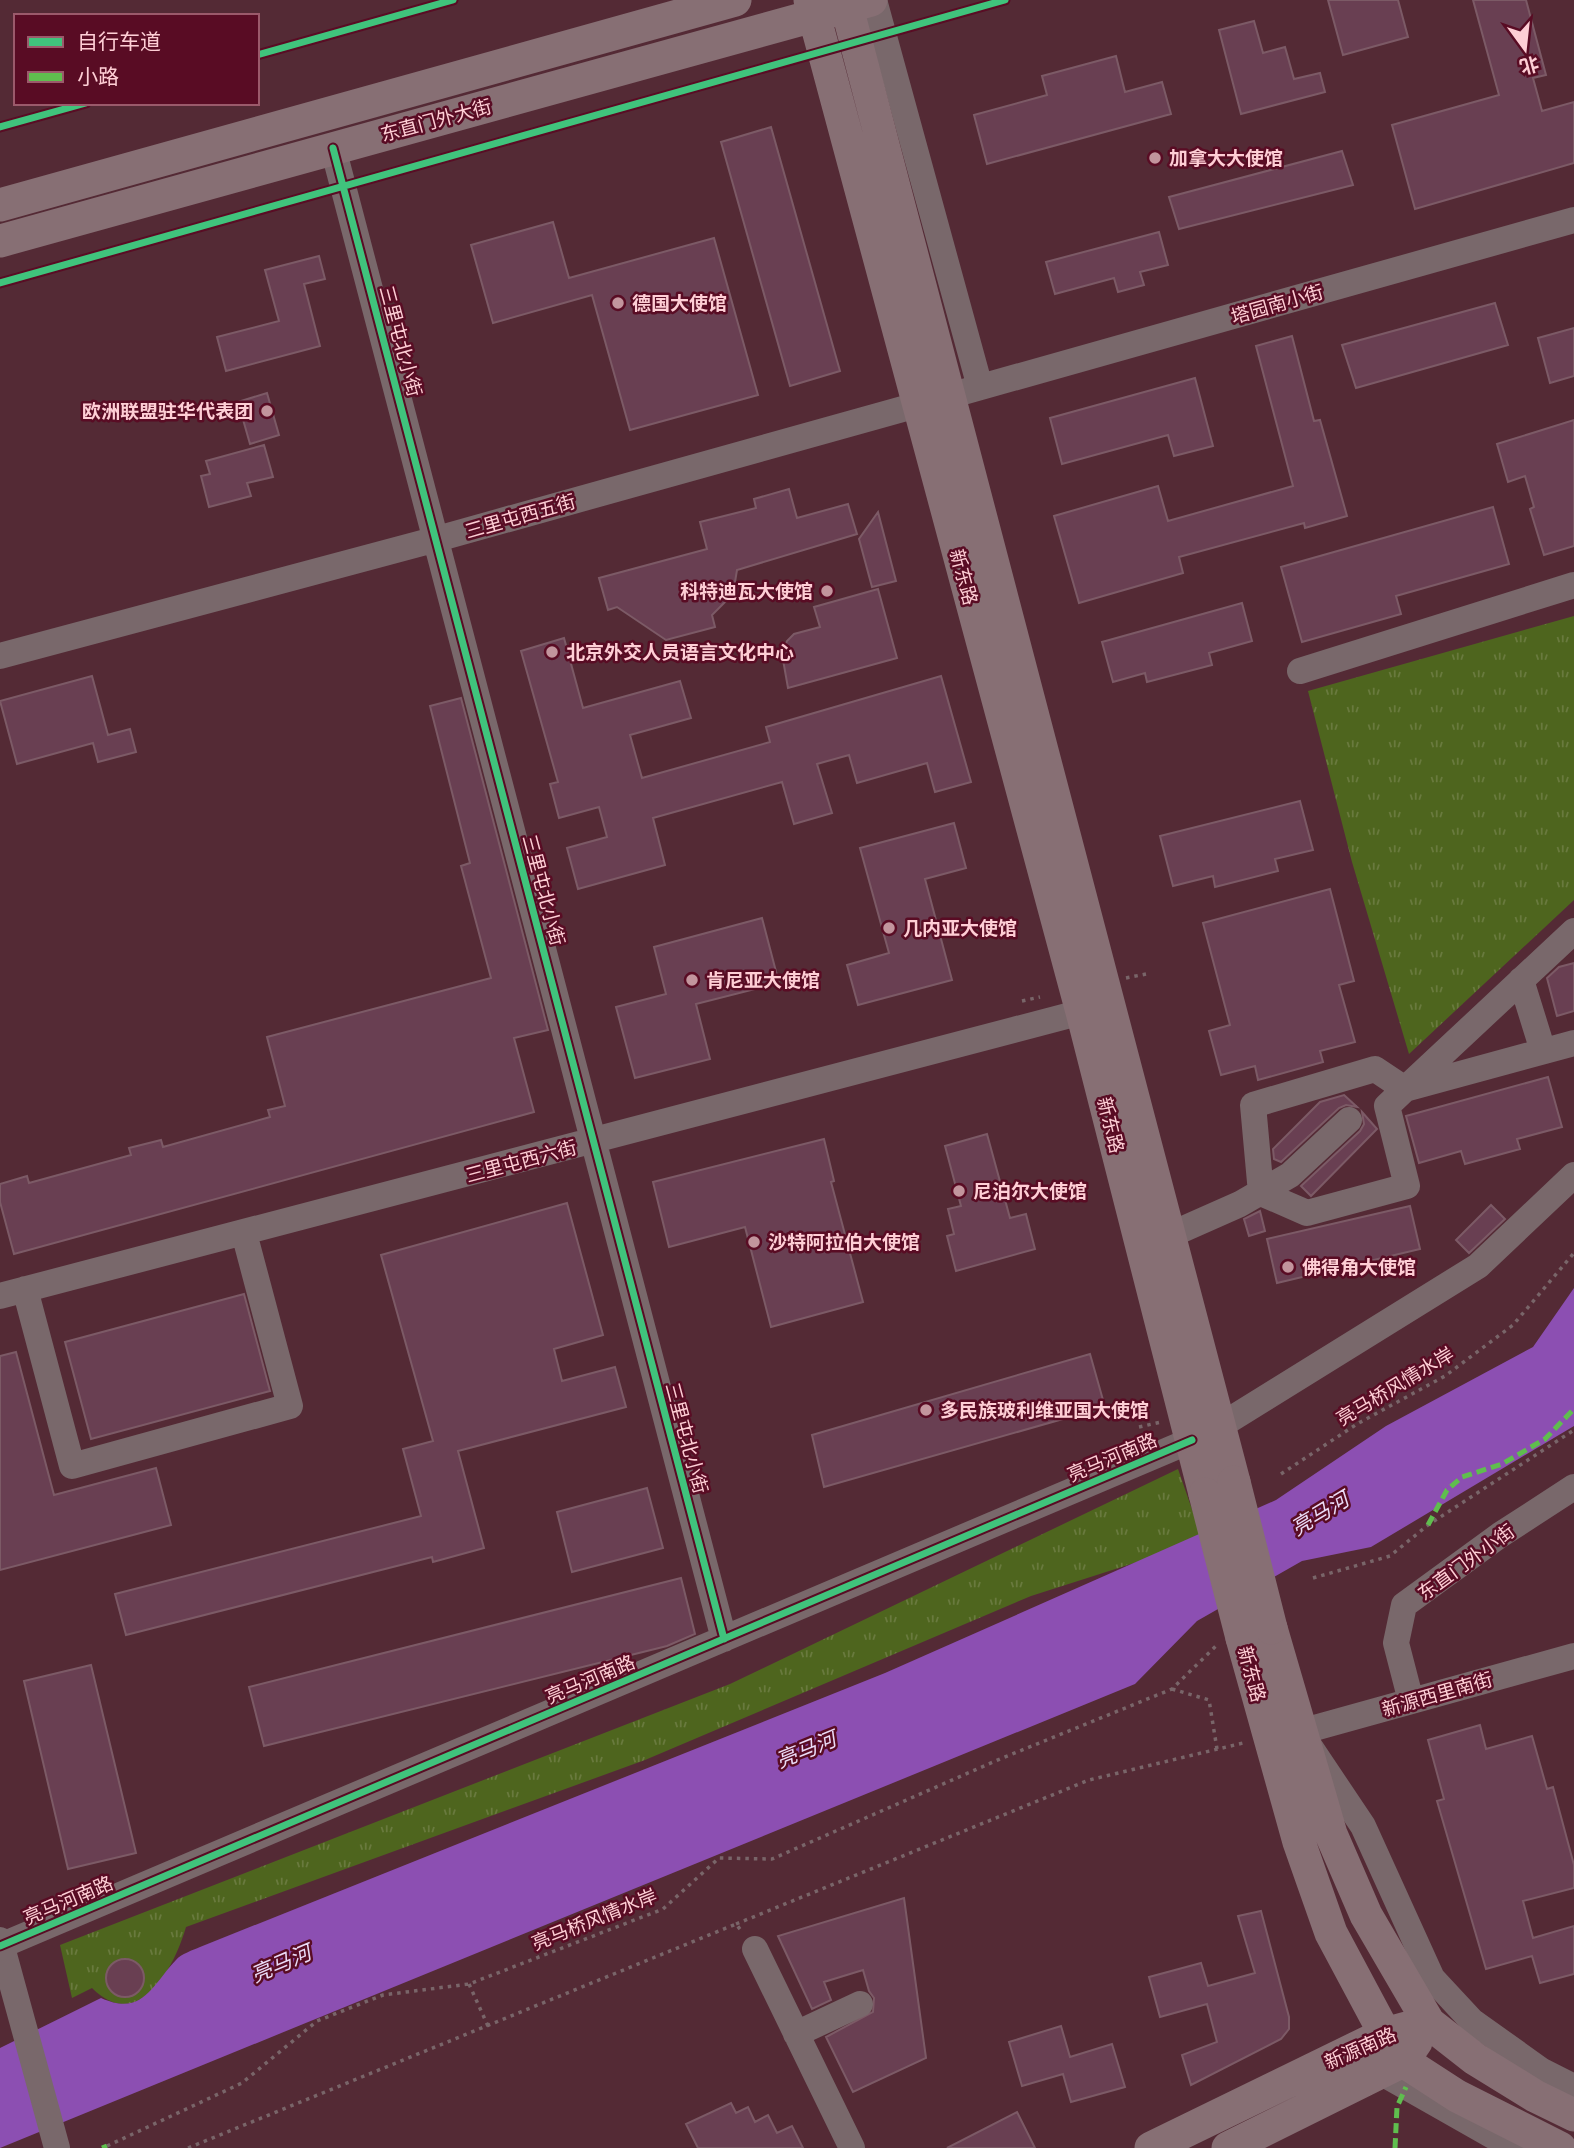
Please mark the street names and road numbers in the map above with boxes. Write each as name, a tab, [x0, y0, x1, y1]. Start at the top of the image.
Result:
street label: 东直门外大街	[378, 94, 494, 145]
street label: 塔园南小街	[1228, 279, 1326, 328]
street label: 三里屯北小街	[376, 283, 427, 399]
street label: 三里屯西五街	[462, 489, 578, 542]
street label: 新东路	[946, 546, 983, 607]
street label: 三里屯北小街	[519, 832, 570, 948]
street label: 新东路	[1093, 1094, 1130, 1155]
street label: 三里屯西六街	[463, 1135, 579, 1186]
street label: 亮马桥风情水岸	[1332, 1341, 1458, 1430]
street label: 三里屯北小街	[662, 1380, 713, 1496]
street label: 亮马河南路	[1064, 1427, 1160, 1486]
street label: 东直门外小街	[1413, 1519, 1519, 1604]
street label: 新东路	[1234, 1643, 1271, 1704]
street label: 亮马河南路	[542, 1649, 638, 1708]
street label: 新源西里南街	[1379, 1667, 1495, 1720]
street label: 亮马河南路	[20, 1870, 116, 1929]
street label: 亮马桥风情水岸	[528, 1883, 660, 1954]
street label: 新源南路	[1320, 2022, 1399, 2074]

